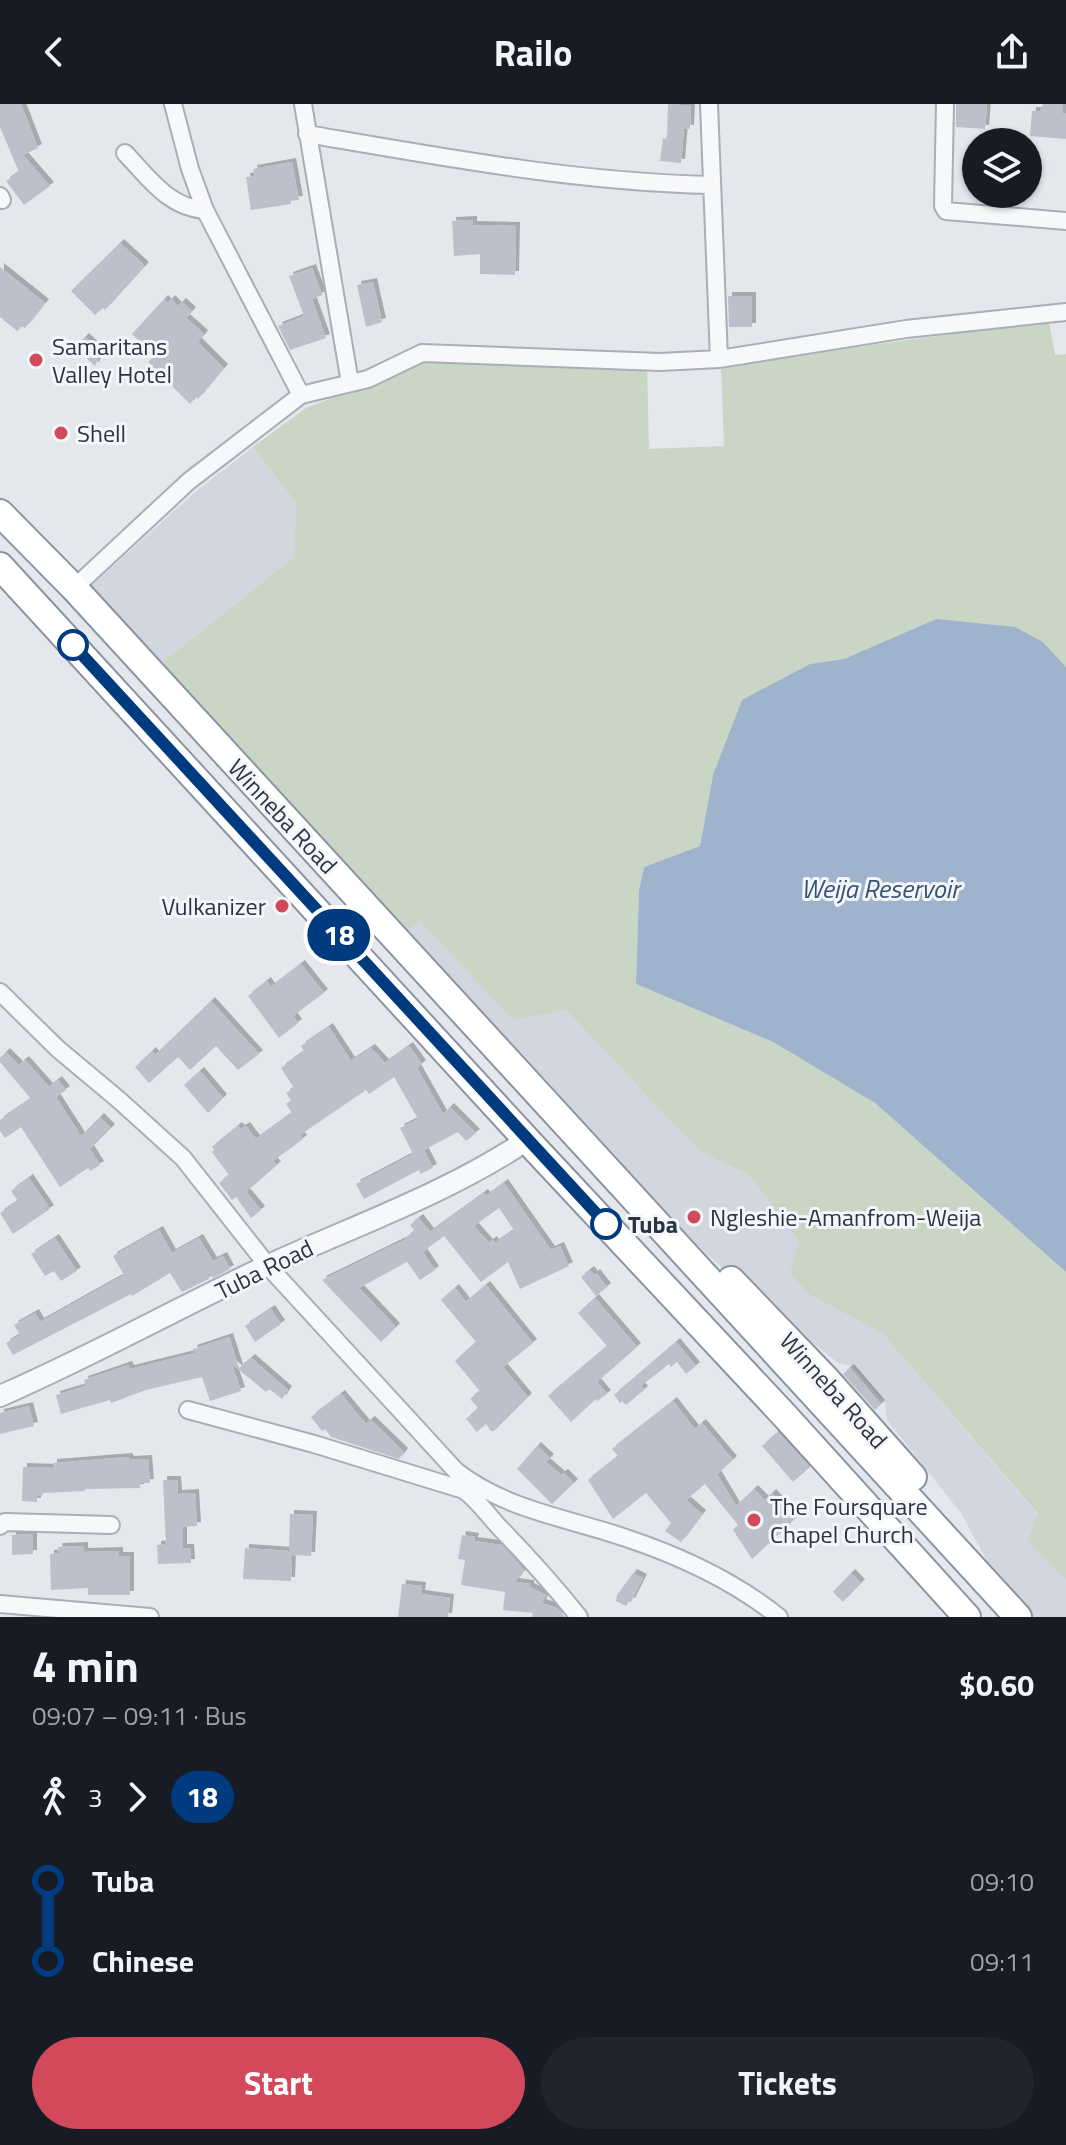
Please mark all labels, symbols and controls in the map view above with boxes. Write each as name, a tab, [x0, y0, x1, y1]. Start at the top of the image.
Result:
text: Railo	[494, 25, 572, 80]
icon: back	[32, 30, 76, 74]
icon: share	[990, 30, 1034, 74]
map controls	[962, 128, 1042, 208]
button: layers	[962, 128, 1042, 208]
place label: Samaritans Valley Hotel	[52, 328, 172, 392]
marker: Samaritans Valley Hotel	[27, 351, 45, 369]
place label: Shell	[77, 415, 126, 451]
marker: Shell	[52, 424, 70, 442]
unlabelled marker	[58, 630, 88, 660]
street label: Winneba Road	[220, 750, 346, 882]
water label: Weija Reservoir	[801, 869, 962, 908]
place label: Vulkanizer	[161, 888, 266, 924]
marker: Vulkanizer	[273, 897, 291, 915]
line badge: 18	[303, 909, 375, 961]
text: 18	[323, 913, 355, 956]
place label: Ngleshie-Amanfrom-Weija	[710, 1199, 981, 1235]
place label: Tuba	[628, 1206, 678, 1242]
marker: Ngleshie-Amanfrom-Weija	[685, 1208, 703, 1226]
marker: Tuba	[591, 1209, 621, 1239]
street label: Tuba Road	[209, 1230, 319, 1308]
street label: Winneba Road	[772, 1324, 896, 1456]
place label: The Foursquare Chapel Church	[770, 1488, 928, 1552]
marker: The Foursquare Chapel Church	[745, 1511, 763, 1529]
text: 4 min	[32, 1632, 139, 1699]
text: $0.60	[959, 1662, 1034, 1708]
text: 09:07 – 09:11 · Bus	[32, 1696, 247, 1735]
icon: walk	[32, 1775, 76, 1819]
icon: forward	[115, 1775, 159, 1819]
text: 18	[187, 1775, 218, 1818]
text: 3	[88, 1778, 103, 1817]
text: Tuba	[92, 1858, 154, 1904]
text: 09:10	[970, 1862, 1034, 1901]
text: Chinese	[92, 1938, 194, 1984]
text: 09:11	[970, 1942, 1034, 1981]
button: Start	[32, 2037, 525, 2129]
button: Tickets	[541, 2037, 1034, 2129]

